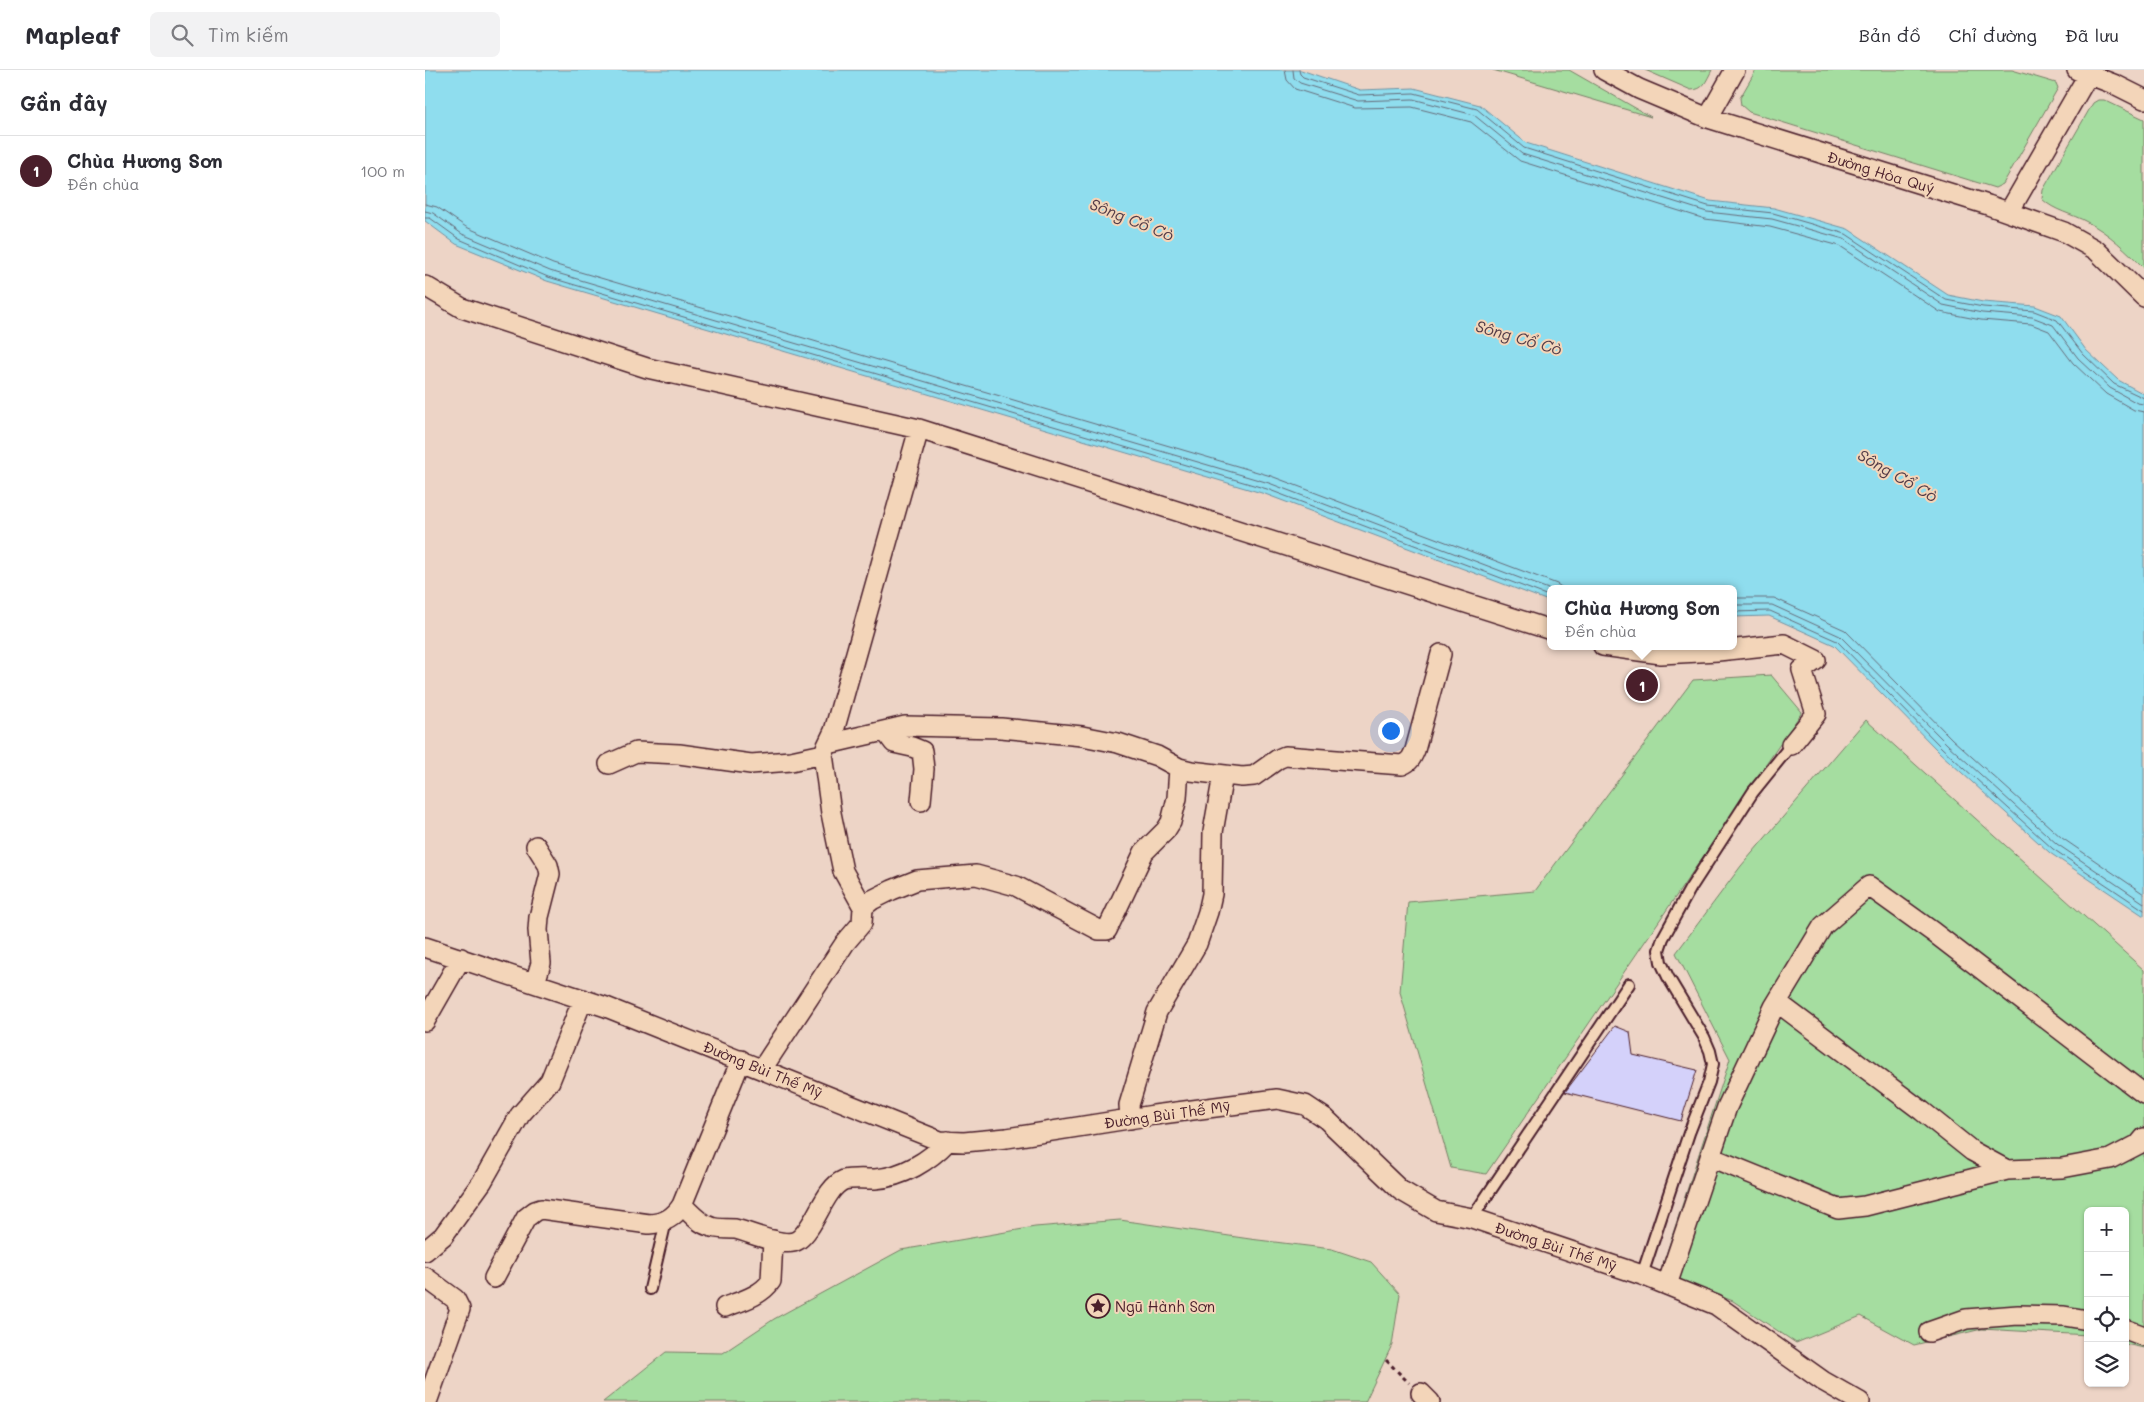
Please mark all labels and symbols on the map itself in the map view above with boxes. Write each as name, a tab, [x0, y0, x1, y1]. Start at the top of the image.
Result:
street label: Đường Hòa Quý	[1825, 146, 1937, 198]
water label: Sông Cổ Cò	[1087, 193, 1178, 246]
water label: Sông Cổ Cò	[1473, 315, 1565, 359]
water label: Sông Cổ Cò	[1854, 444, 1942, 507]
pin: 1	[1626, 666, 1658, 704]
your location	[1378, 718, 1404, 744]
street label: Đường Bùi Thế Mỹ	[700, 1036, 826, 1102]
street label: Đường Bùi Thế Mỹ	[1103, 1095, 1232, 1133]
street label: Đường Bùi Thế Mỹ	[1492, 1217, 1620, 1275]
place icon: Ngũ Hành Sơn	[1085, 1293, 1111, 1319]
place label: Ngũ Hành Sơn	[1115, 1296, 1215, 1316]

